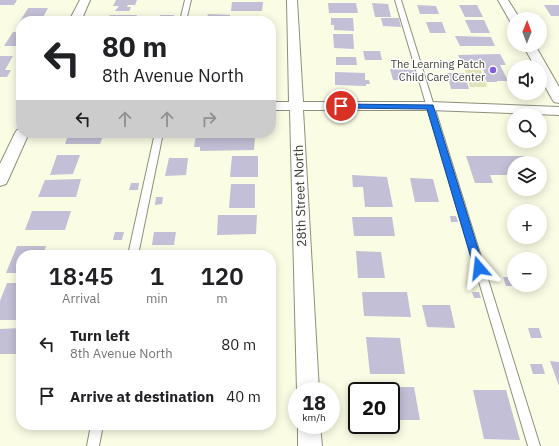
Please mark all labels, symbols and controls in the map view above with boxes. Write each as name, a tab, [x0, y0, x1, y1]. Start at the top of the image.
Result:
north arrow	[507, 12, 547, 52]
map controls	[507, 12, 547, 292]
text: 80 m	[102, 28, 167, 65]
icon: left	[36, 32, 88, 84]
place label: The Learning Patch Child Care Center	[391, 57, 485, 84]
button: sound	[507, 60, 547, 100]
text: 8th Avenue North	[102, 64, 244, 87]
marker: The Learning Patch Child Care Center	[488, 65, 498, 75]
pin	[324, 89, 358, 123]
icon: arrive	[330, 95, 352, 117]
icon: left	[72, 108, 94, 130]
icon: ahead	[114, 108, 136, 130]
icon: ahead	[156, 108, 178, 130]
icon: right	[198, 108, 220, 130]
button: search	[507, 108, 547, 148]
street label: 28th Street North	[290, 144, 310, 248]
button: layers	[507, 156, 547, 196]
button: +	[507, 204, 547, 244]
position arrow	[458, 247, 500, 289]
button: −	[507, 252, 547, 292]
text: 18:45	[48, 260, 114, 292]
text: 1	[150, 260, 164, 292]
text: 120	[200, 260, 244, 292]
text: Arrival	[62, 290, 100, 307]
text: min	[146, 290, 168, 307]
text: m	[216, 290, 228, 307]
text: Turn left	[70, 326, 130, 345]
icon: left	[36, 333, 58, 355]
text: 80 m	[221, 335, 256, 354]
text: 8th Avenue North	[70, 345, 173, 362]
speed limit sign: 20	[348, 382, 400, 434]
icon: arrive	[36, 385, 58, 407]
text: Arrive at destination	[70, 387, 214, 406]
text: 40 m	[226, 387, 261, 406]
text: 18	[302, 389, 326, 416]
text: km/h	[302, 411, 326, 424]

